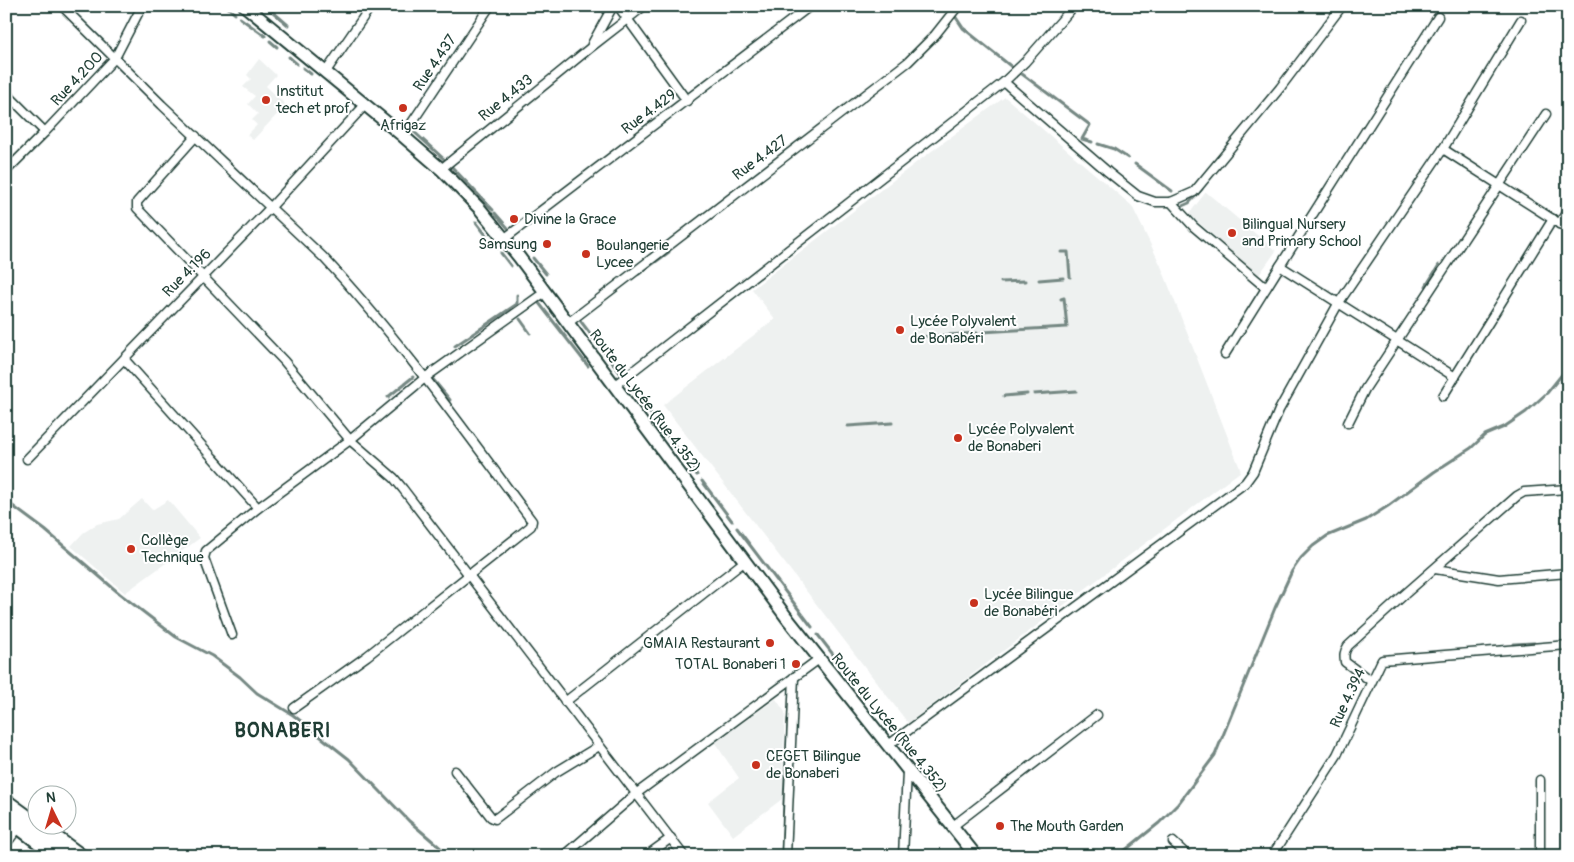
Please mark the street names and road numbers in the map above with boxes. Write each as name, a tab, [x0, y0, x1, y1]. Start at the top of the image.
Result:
street label: Rue 4.437	[409, 31, 461, 95]
street label: Rue 4.200	[47, 48, 107, 110]
street label: Rue 4.433	[475, 70, 537, 126]
street label: Rue 4.429	[618, 85, 680, 139]
street label: Rue 4.427	[729, 131, 791, 185]
street label: Rue 4.196	[159, 245, 215, 301]
street label: Route du Lycée (Rue 4.352)	[585, 326, 705, 476]
street label: Route du Lycée (Rue 4.352)	[827, 649, 951, 797]
street label: Rue 4.394	[1326, 665, 1370, 731]

